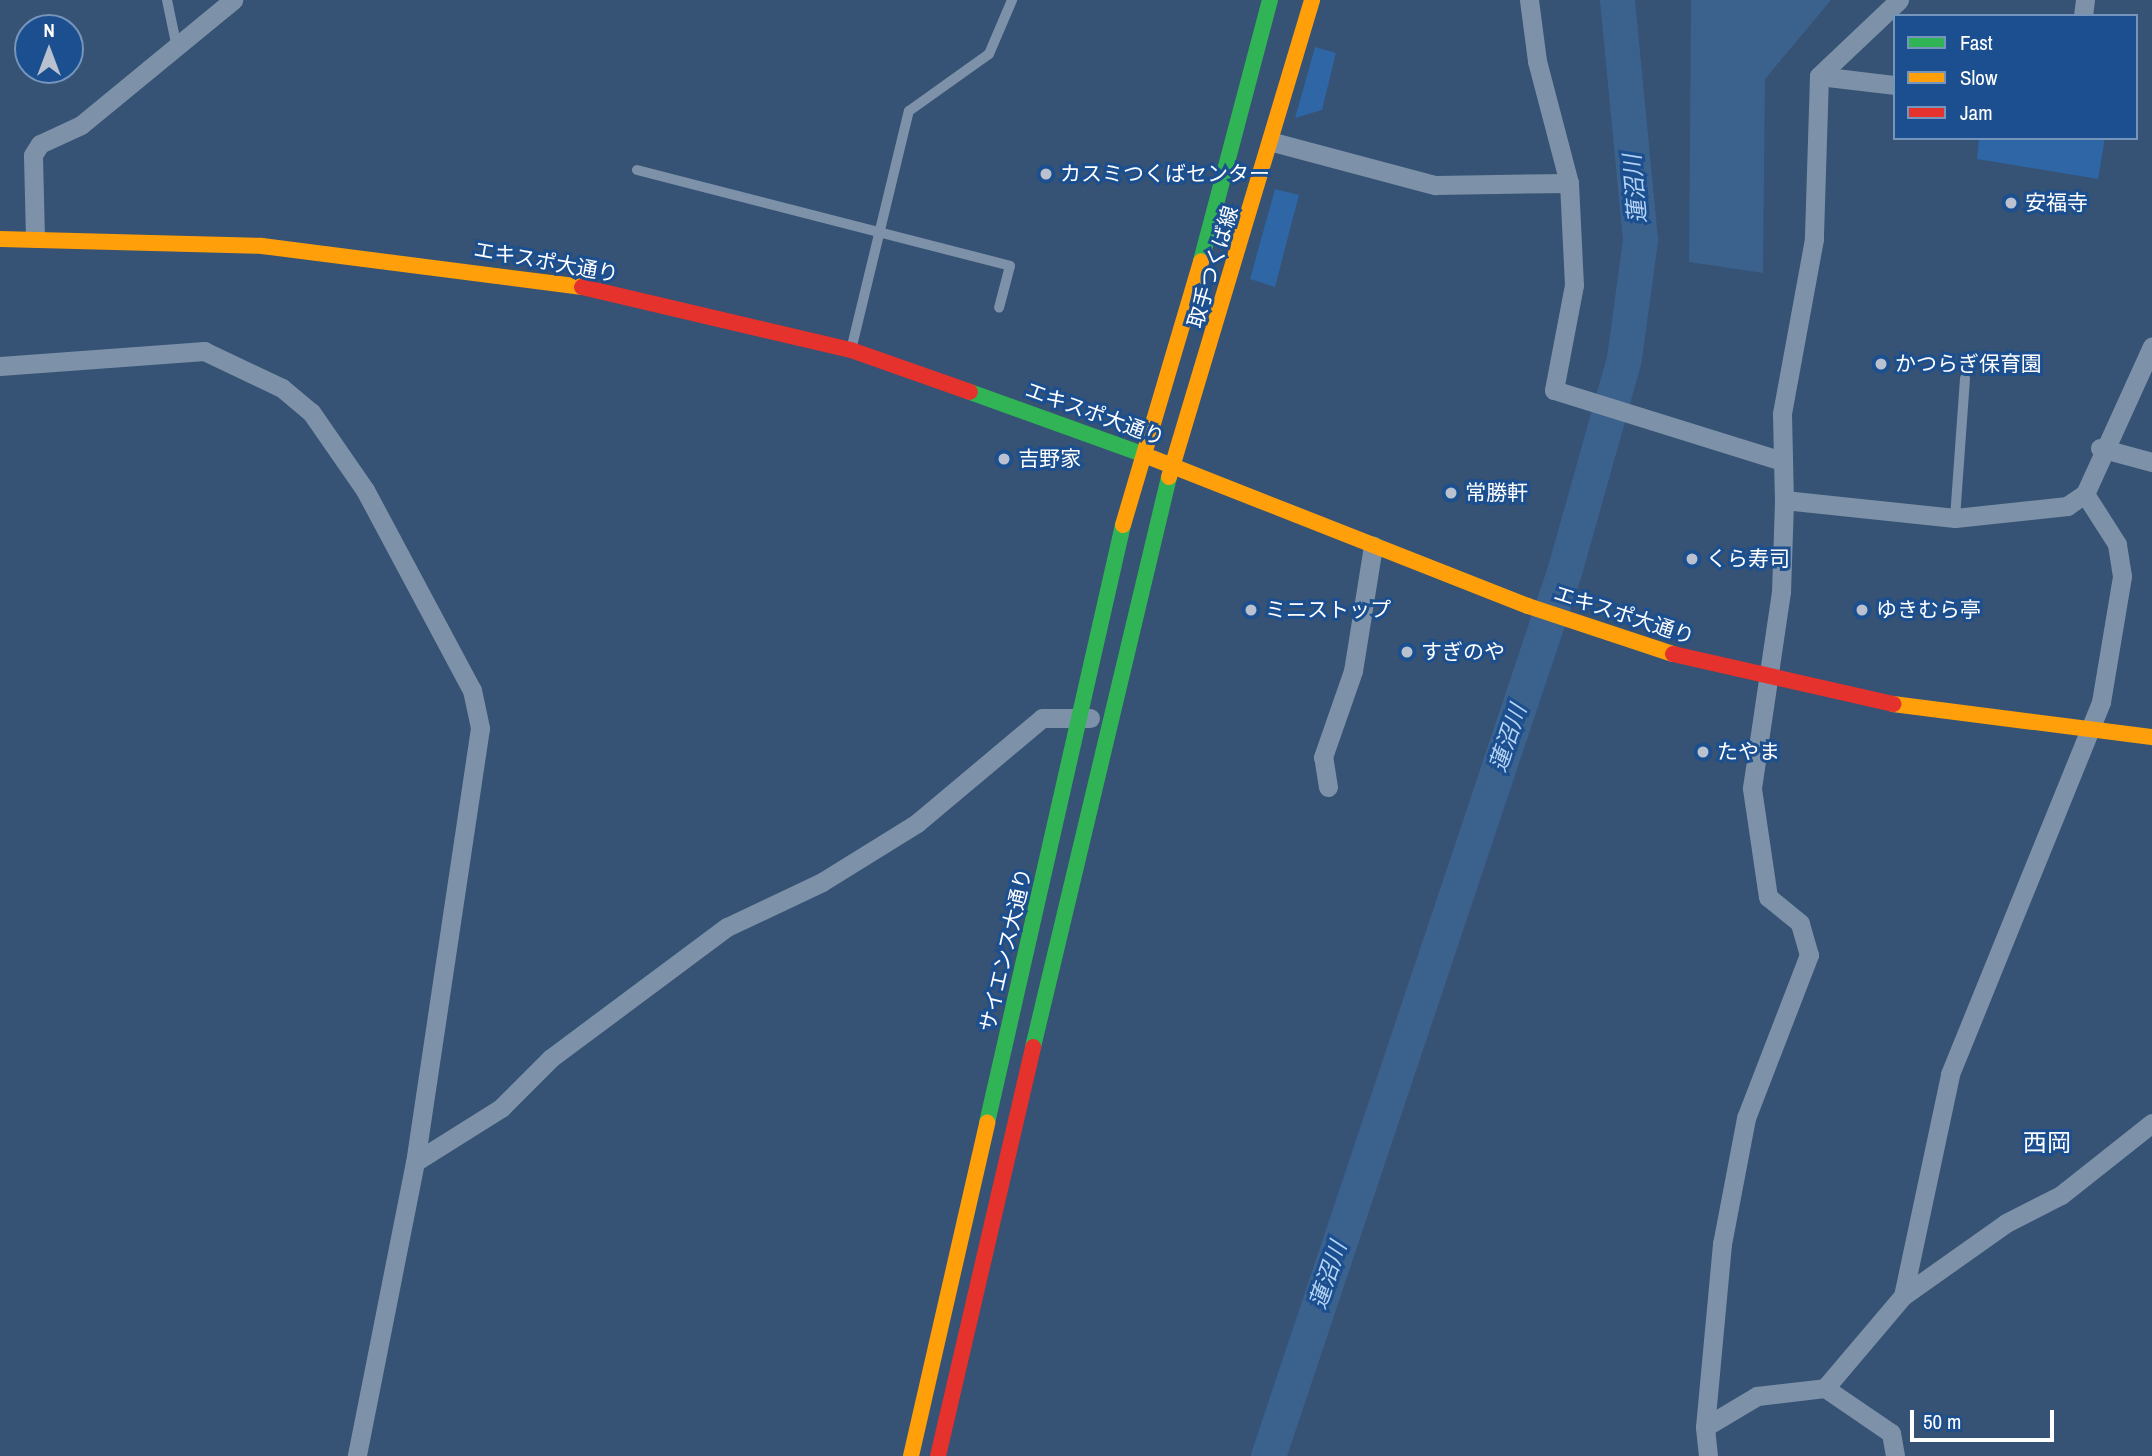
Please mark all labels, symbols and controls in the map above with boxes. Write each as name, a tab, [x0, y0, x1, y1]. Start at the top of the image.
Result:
north arrow	[14, 14, 84, 84]
legend	[1893, 14, 2138, 140]
text: N	[43, 17, 55, 43]
text: Fast	[1960, 28, 1993, 57]
text: Slow	[1960, 63, 1997, 92]
text: Jam	[1960, 98, 1993, 127]
water label: 蓮沼川	[1618, 153, 1652, 225]
place label: カスミつくばセンター	[1060, 161, 1270, 187]
marker: カスミつくばセンター	[1038, 166, 1054, 182]
place label: 安福寺	[2025, 190, 2088, 216]
marker: 安福寺	[2003, 195, 2019, 211]
street label: 取手つくば線	[1183, 203, 1243, 331]
street label: エキスポ大通り	[471, 237, 621, 287]
place label: かつらぎ保育園	[1895, 351, 2042, 377]
marker: かつらぎ保育園	[1873, 356, 1889, 372]
street label: エキスポ大通り	[1022, 377, 1168, 451]
place label: 吉野家	[1018, 446, 1081, 472]
marker: 吉野家	[996, 451, 1012, 467]
place label: 常勝軒	[1465, 480, 1528, 506]
marker: 常勝軒	[1443, 485, 1459, 501]
place label: くら寿司	[1706, 546, 1790, 572]
marker: くら寿司	[1684, 551, 1700, 567]
street label: エキスポ大通り	[1550, 580, 1698, 650]
place label: ミニストップ	[1265, 597, 1391, 623]
place label: ゆきむら亭	[1876, 597, 1981, 623]
marker: ミニストップ	[1243, 602, 1259, 618]
marker: ゆきむら亭	[1854, 602, 1870, 618]
place label: すぎのや	[1421, 639, 1505, 665]
marker: すぎのや	[1399, 644, 1415, 660]
water label: 蓮沼川	[1484, 701, 1532, 775]
place label: たやま	[1717, 739, 1780, 765]
marker: たやま	[1695, 744, 1711, 760]
street label: サイエンス大通り	[975, 865, 1037, 1035]
district label: 西岡	[2023, 1129, 2071, 1157]
water label: 蓮沼川	[1304, 1238, 1352, 1312]
scale bar	[1914, 1396, 2058, 1440]
text: 50 m	[1923, 1407, 1961, 1436]

